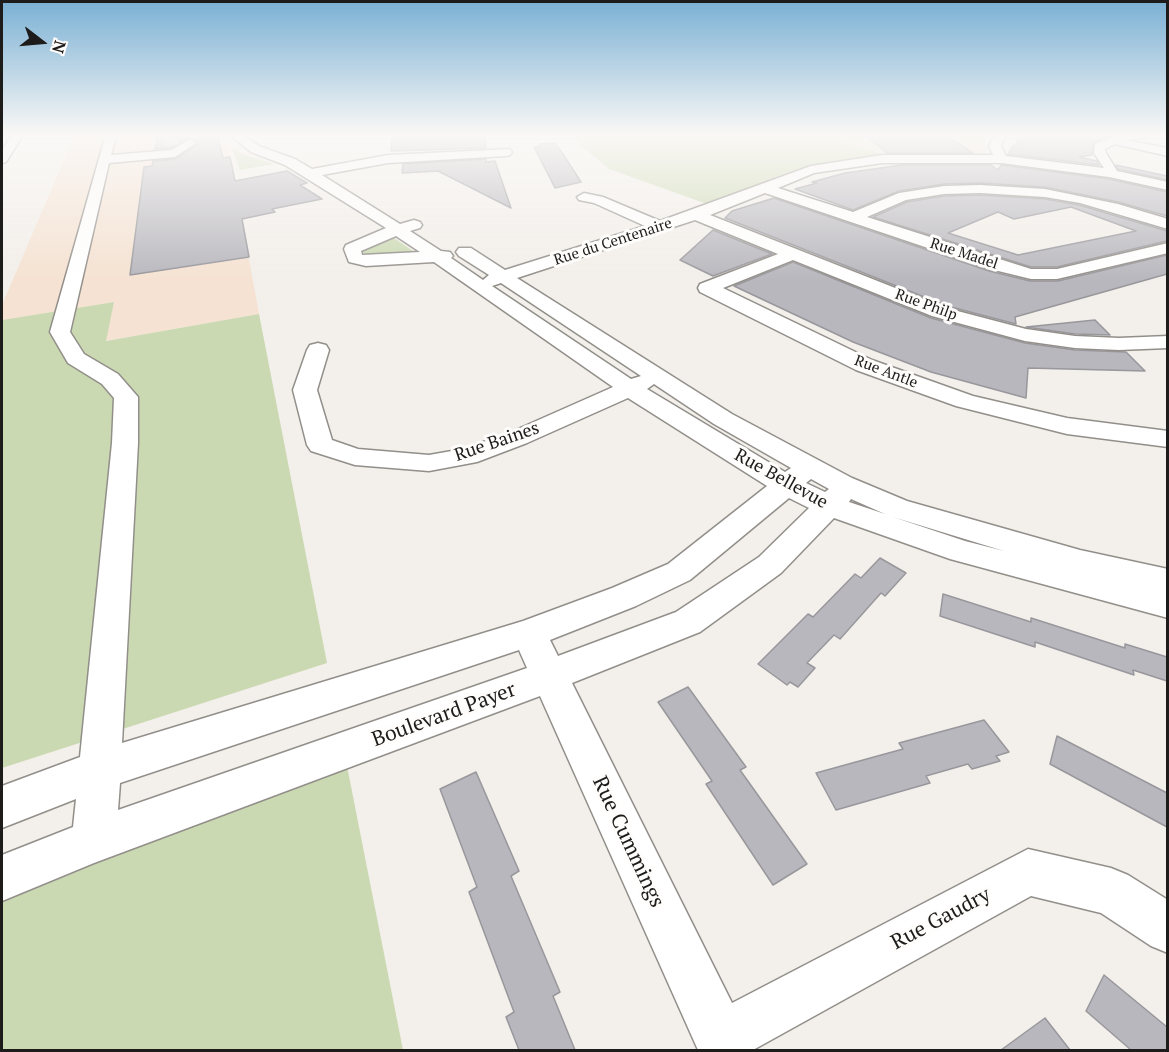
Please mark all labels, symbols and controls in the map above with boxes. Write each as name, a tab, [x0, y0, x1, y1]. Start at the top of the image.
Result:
north arrow	[12, 12, 72, 72]
text: N	[47, 38, 72, 56]
street label: Rue du Centenaire	[552, 214, 674, 270]
street label: Rue Madel	[928, 235, 1000, 273]
street label: Rue Philp	[893, 285, 959, 325]
street label: Rue Antle	[852, 352, 920, 392]
street label: Rue Baines	[452, 417, 542, 467]
street label: Rue Bellevue	[731, 444, 831, 514]
street label: Boulevard Payer	[369, 677, 519, 753]
street label: Rue Cummings	[587, 772, 669, 912]
street label: Rue Gaudry	[887, 882, 995, 956]

